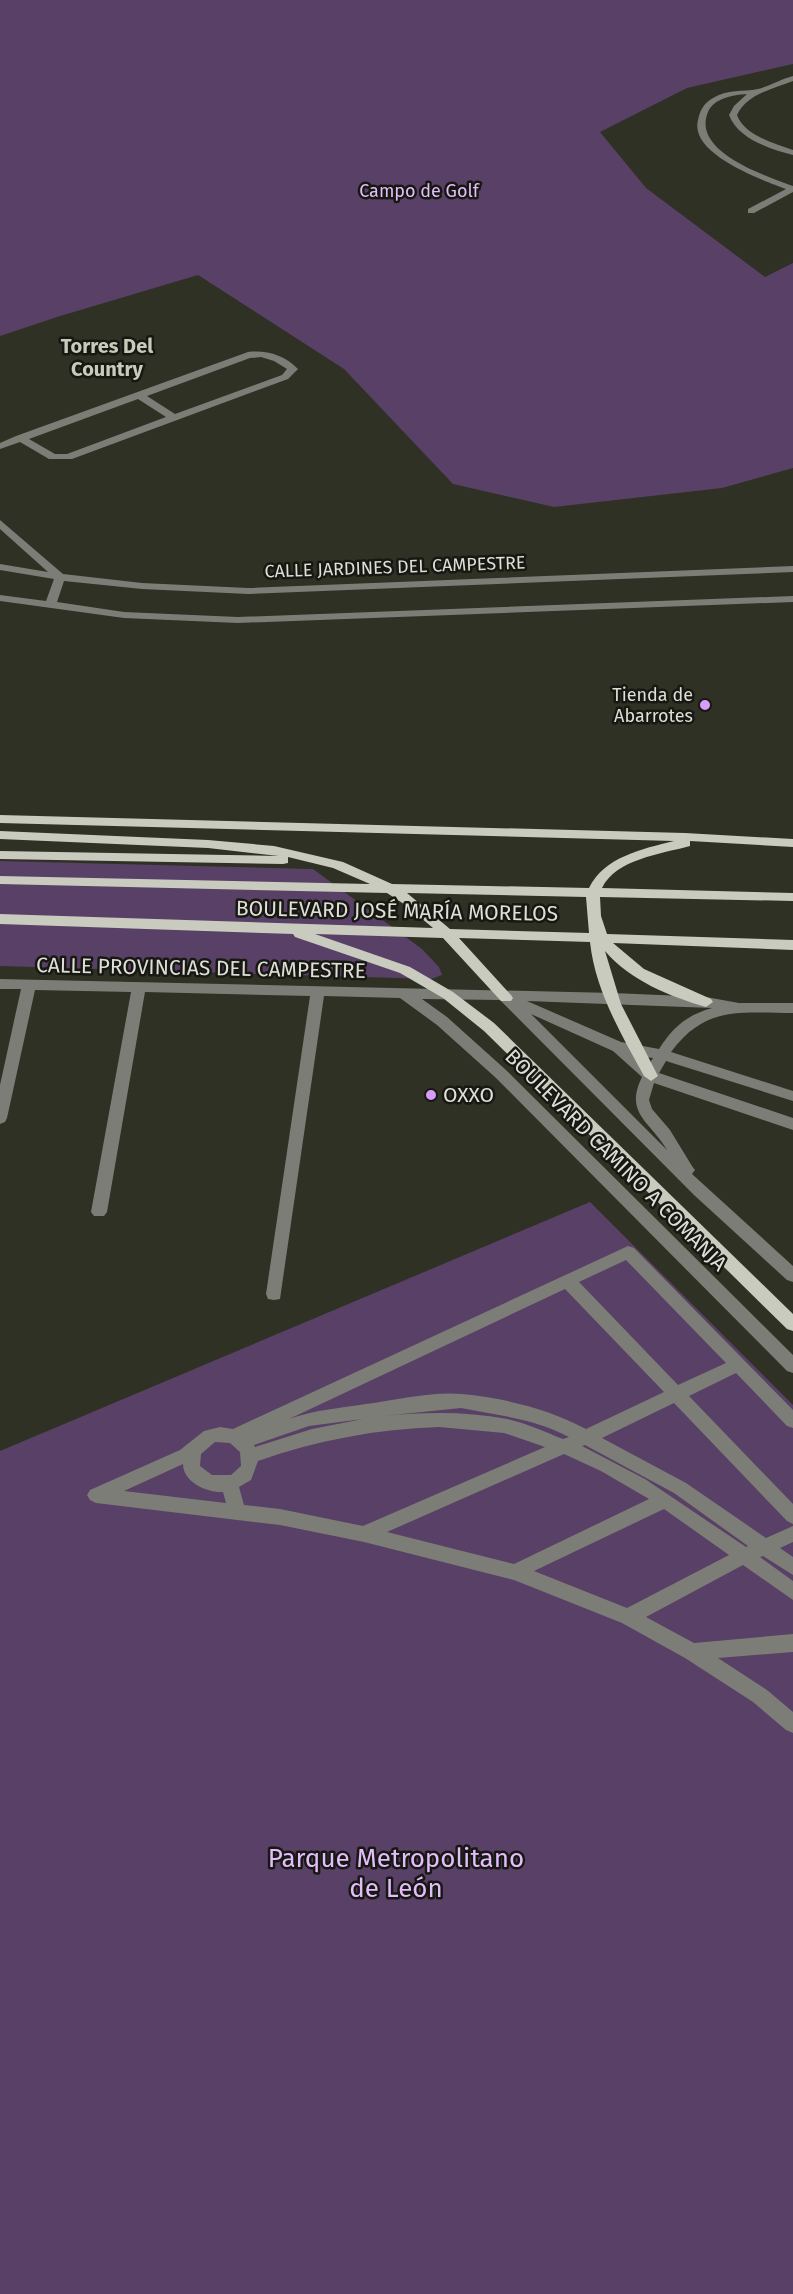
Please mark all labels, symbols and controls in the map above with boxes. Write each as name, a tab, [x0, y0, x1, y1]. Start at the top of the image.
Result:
park label: Campo de Golf	[359, 180, 481, 202]
district label: Torres Del Country	[61, 334, 153, 381]
street label: CALLE JARDINES DEL CAMPESTRE	[264, 551, 526, 583]
place label: Tienda de Abarrotes	[612, 684, 693, 727]
marker: Tienda de Abarrotes	[698, 698, 712, 712]
street label: BOULEVARD JOSÉ MARÍA MORELOS	[236, 895, 558, 927]
street label: CALLE PROVINCIAS DEL CAMPESTRE	[36, 952, 366, 984]
street label: BOULEVARD CAMINO A COMANJA	[500, 1044, 732, 1276]
place label: OXXO	[443, 1082, 494, 1108]
marker: OXXO	[424, 1088, 438, 1102]
park label: Parque Metropolitano de León	[268, 1843, 524, 1904]

